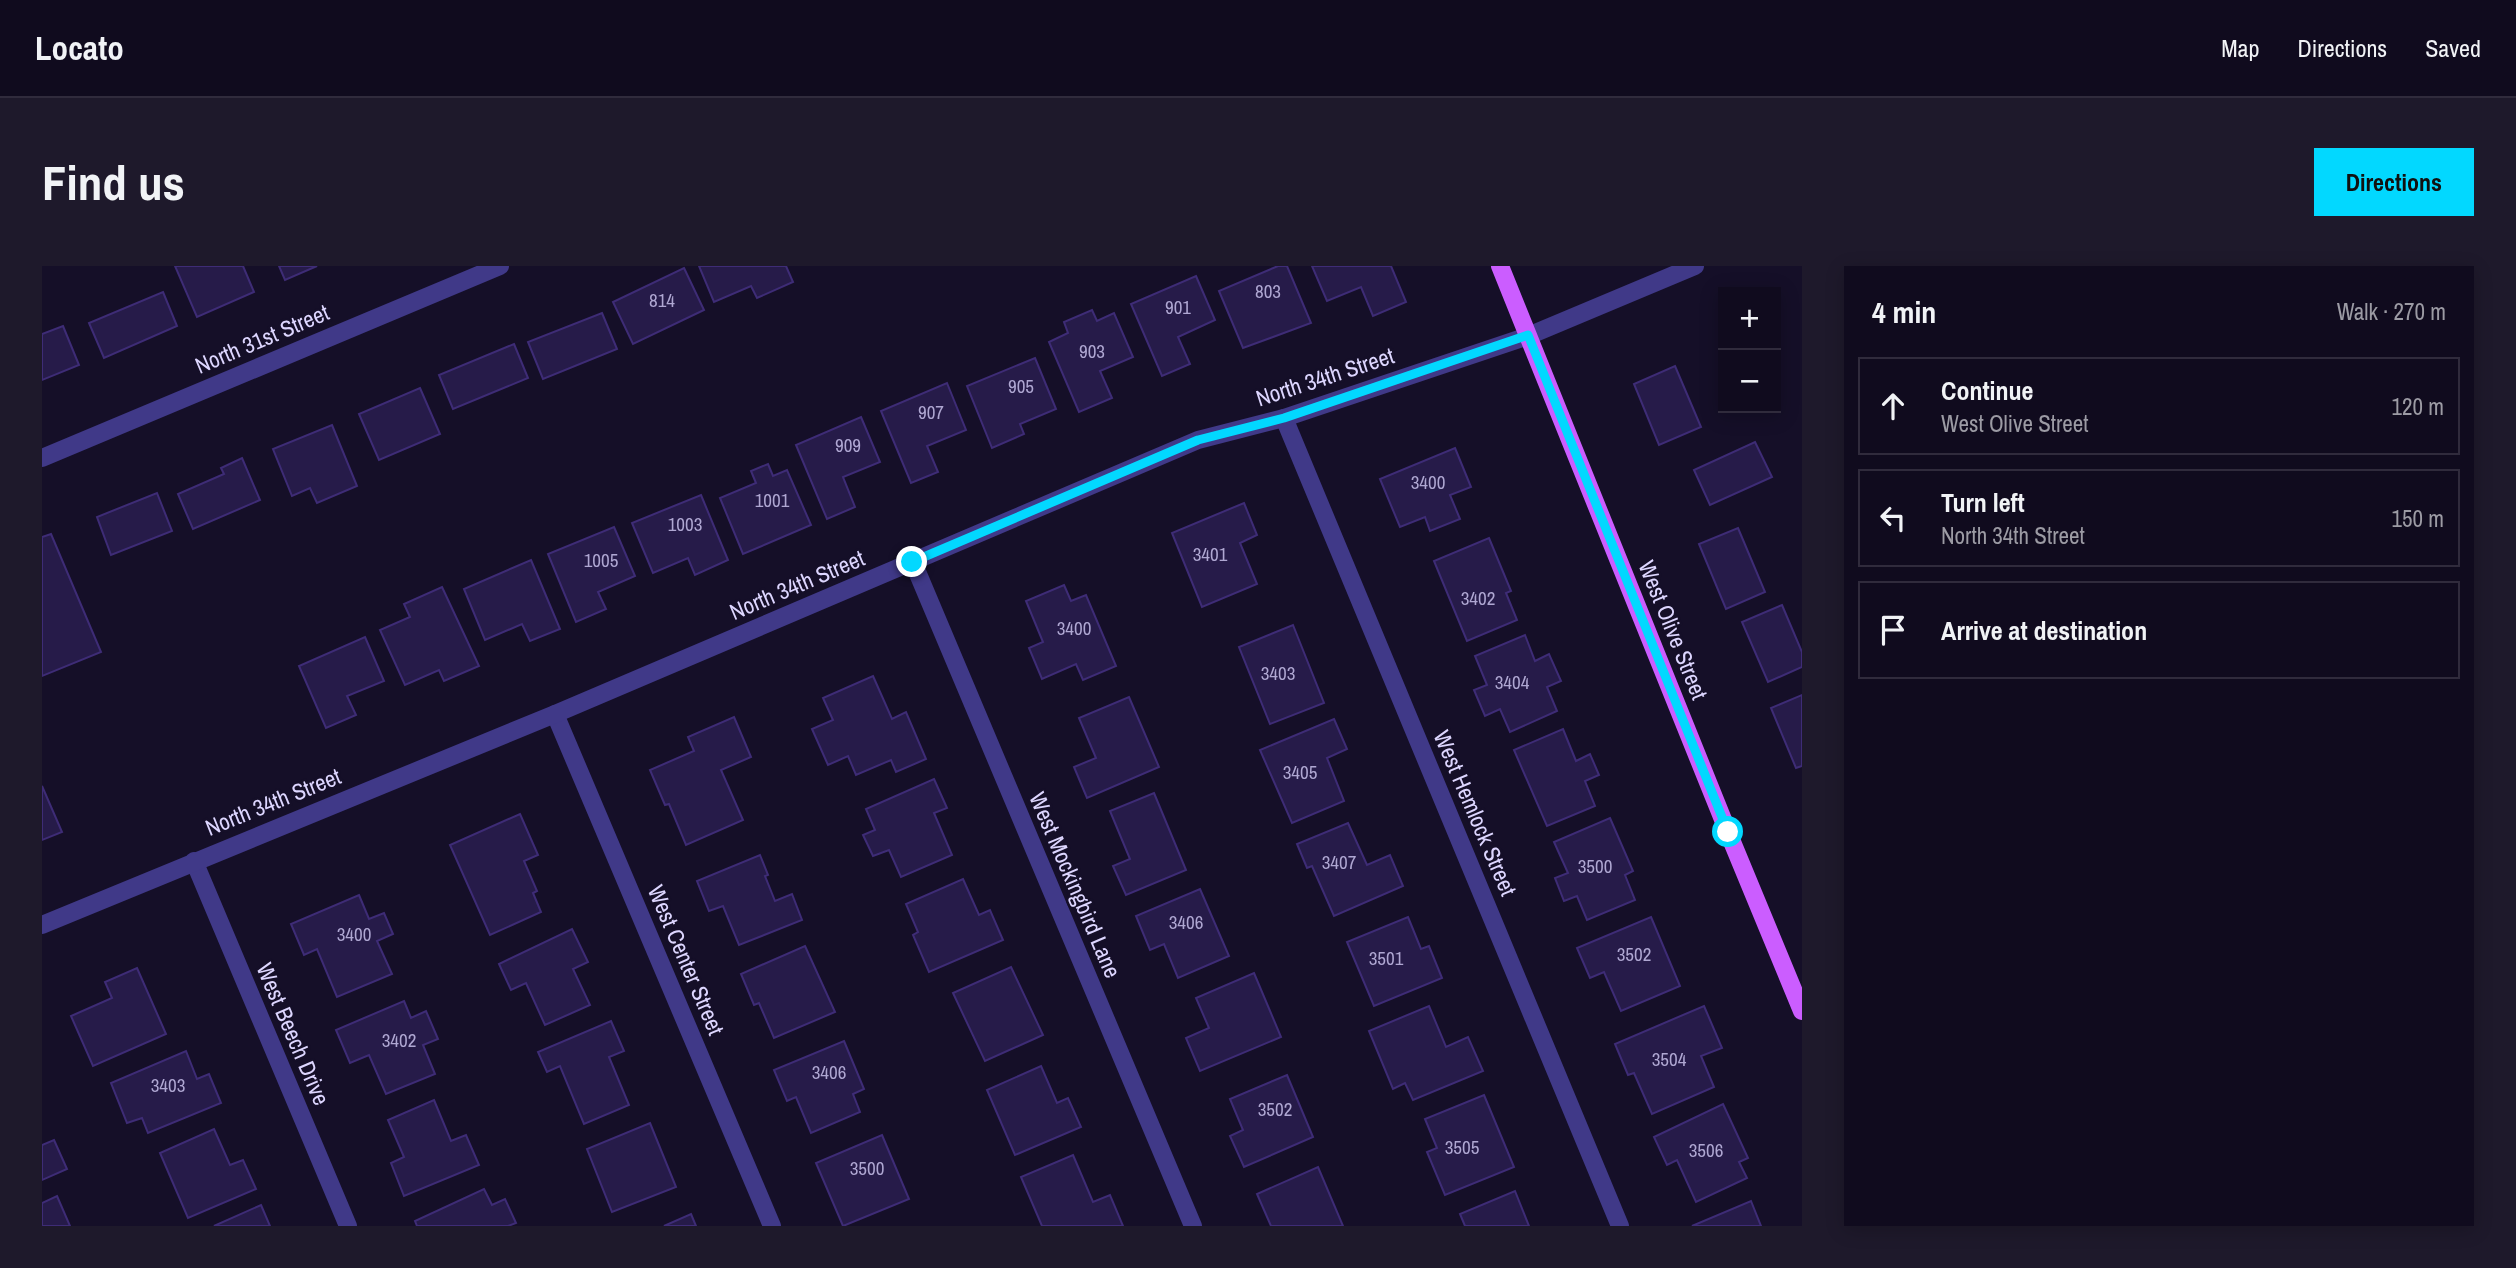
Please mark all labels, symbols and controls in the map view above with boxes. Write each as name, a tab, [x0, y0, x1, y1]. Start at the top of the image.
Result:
text: Locato	[35, 26, 124, 70]
text: Map	[2221, 32, 2259, 64]
text: Directions	[2297, 32, 2387, 64]
text: Saved	[2425, 32, 2481, 64]
button: Directions	[2314, 148, 2474, 216]
text: Find us	[42, 149, 185, 215]
house number: 803	[1255, 278, 1281, 304]
house number: 814	[649, 287, 675, 313]
map controls	[1718, 287, 1781, 413]
button: +	[1718, 287, 1781, 350]
text: 4 min	[1872, 292, 1936, 332]
house number: 901	[1165, 294, 1191, 320]
street label: North 31st Street	[190, 296, 333, 381]
text: Walk · 270 m	[2337, 296, 2446, 327]
house number: 903	[1079, 338, 1105, 364]
street label: North 34th Street	[1252, 340, 1398, 413]
button: −	[1718, 350, 1781, 413]
house number: 905	[1008, 373, 1034, 399]
text: Continue	[1941, 373, 2033, 408]
icon: ahead	[1874, 387, 1912, 425]
text: 120 m	[2392, 391, 2444, 422]
house number: 907	[918, 399, 944, 425]
text: West Olive Street	[1941, 408, 2088, 439]
house number: 909	[835, 432, 861, 458]
house number: 3400	[1411, 469, 1445, 495]
text: Turn left	[1941, 485, 2025, 520]
house number: 1001	[755, 487, 790, 513]
icon: left	[1874, 499, 1912, 537]
text: 150 m	[2392, 503, 2444, 534]
house number: 1003	[668, 511, 702, 537]
text: North 34th Street	[1941, 520, 2085, 551]
house number: 3401	[1193, 541, 1228, 567]
street label: North 34th Street	[725, 542, 869, 627]
route end	[896, 546, 927, 577]
house number: 1005	[584, 547, 619, 573]
street label: West Olive Street	[1631, 556, 1715, 704]
house number: 3402	[1461, 585, 1495, 611]
icon: arrive	[1874, 611, 1912, 649]
text: Arrive at destination	[1941, 613, 2147, 648]
house number: 3400	[1057, 615, 1091, 641]
house number: 3403	[1261, 660, 1295, 686]
house number: 3404	[1495, 669, 1530, 695]
street label: West Hemlock Street	[1427, 725, 1524, 900]
house number: 3405	[1283, 759, 1318, 785]
street label: North 34th Street	[200, 760, 345, 843]
street label: West Mockingbird Lane	[1022, 787, 1129, 982]
route start	[1712, 816, 1743, 847]
house number: 3407	[1322, 849, 1357, 875]
house number: 3500	[1578, 853, 1612, 879]
street label: West Center Street	[641, 880, 732, 1040]
house number: 3406	[1169, 909, 1203, 935]
house number: 3400	[337, 921, 371, 947]
house number: 3502	[1617, 941, 1651, 967]
house number: 3501	[1369, 945, 1404, 971]
street label: West Beech Drive	[250, 958, 337, 1110]
house number: 3402	[382, 1027, 416, 1053]
house number: 3504	[1652, 1046, 1687, 1072]
house number: 3406	[812, 1059, 846, 1085]
house number: 3403	[151, 1072, 185, 1098]
house number: 3502	[1258, 1096, 1292, 1122]
house number: 3505	[1445, 1134, 1480, 1160]
house number: 3506	[1689, 1137, 1723, 1163]
house number: 3500	[850, 1155, 884, 1181]

